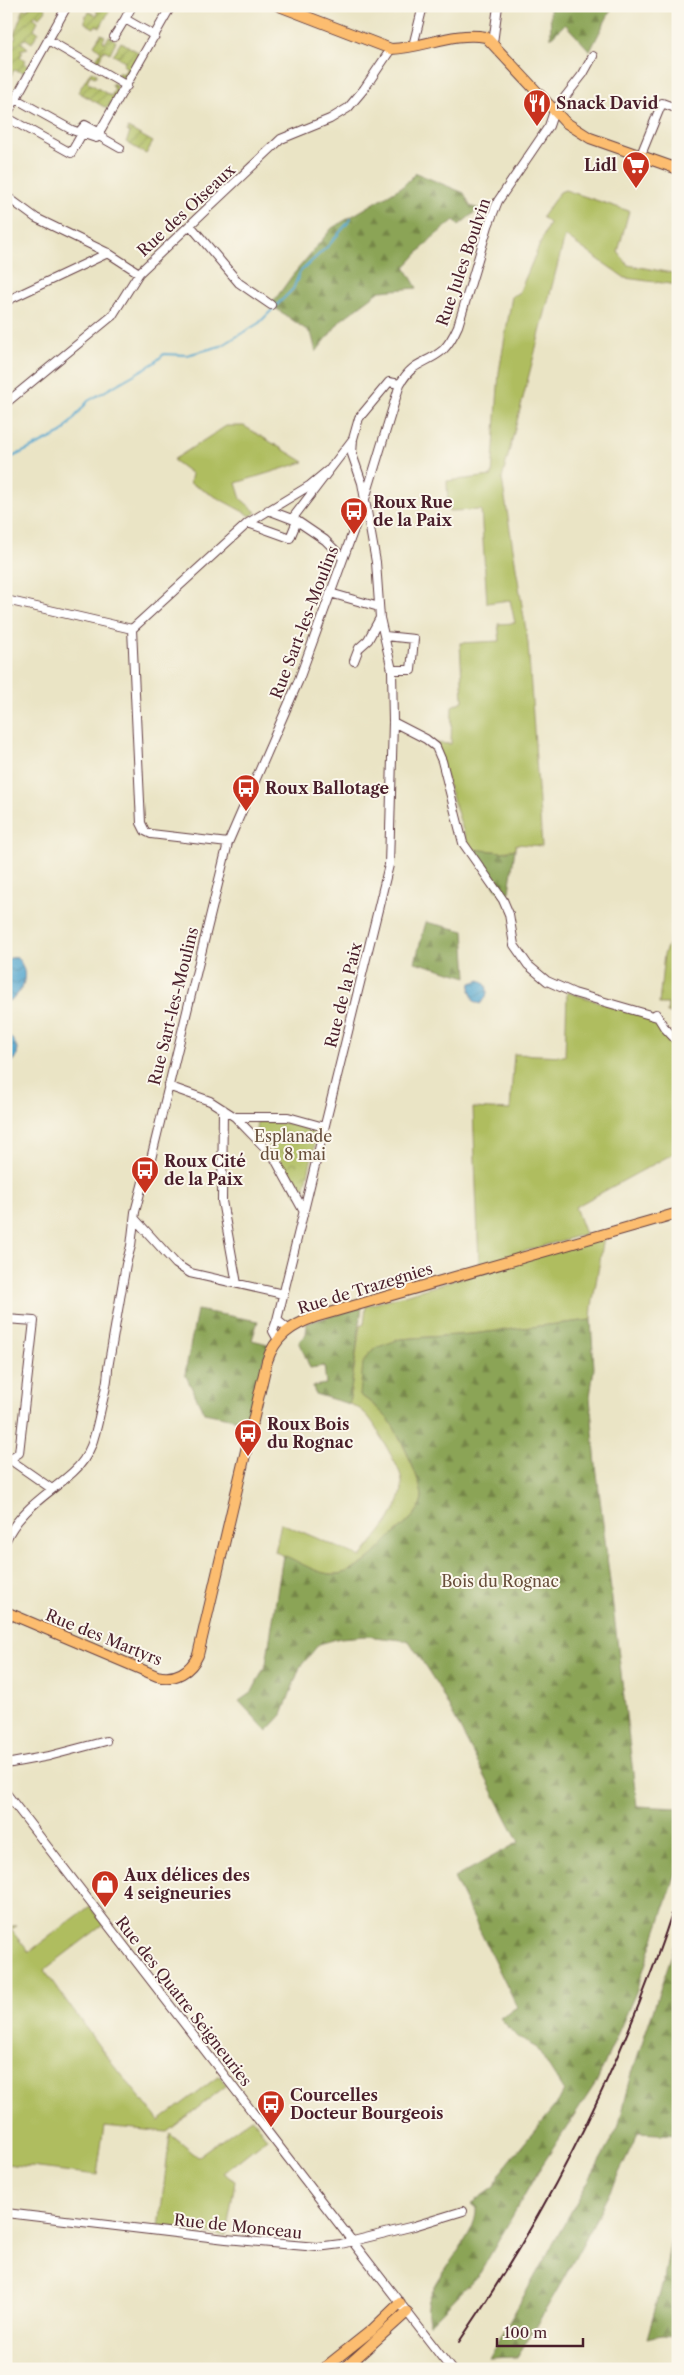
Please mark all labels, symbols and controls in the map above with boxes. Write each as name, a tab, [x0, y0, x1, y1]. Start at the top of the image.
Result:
restaurant icon: Snack David	[522, 88, 552, 127]
place label: Snack David	[556, 93, 659, 113]
supermarket icon: Lidl	[621, 150, 651, 189]
place label: Lidl	[584, 155, 617, 175]
street label: Rue des Oiseaux	[133, 159, 240, 260]
street label: Rue Jules Boulvin	[432, 195, 494, 329]
place label: Roux Rue de la Paix	[373, 492, 453, 530]
bus stop icon: Roux Rue de la Paix	[339, 496, 369, 535]
street label: Rue Sart-les-Moulins	[266, 543, 342, 701]
bus stop icon: Roux Ballotage	[231, 773, 261, 812]
place label: Roux Ballotage	[265, 778, 390, 798]
street label: Rue Sart-les-Moulins	[144, 925, 202, 1087]
street label: Rue de la Paix	[320, 940, 366, 1050]
park label: Esplanade du 8 mai	[254, 1126, 332, 1164]
place label: Roux Cité de la Paix	[164, 1151, 246, 1189]
bus stop icon: Roux Cité de la Paix	[130, 1155, 160, 1194]
street label: Rue de Trazegnies	[295, 1258, 435, 1318]
place label: Roux Bois du Rognac	[267, 1414, 353, 1452]
bus stop icon: Roux Bois du Rognac	[233, 1418, 263, 1457]
park label: Bois du Rognac	[441, 1571, 559, 1591]
street label: Rue des Martyrs	[43, 1604, 165, 1670]
place label: Aux délices des 4 seigneuries	[123, 1865, 250, 1903]
shop icon: Aux délices des 4 seigneuries	[90, 1869, 120, 1908]
street label: Rue des Quatre Seigneuries	[111, 1912, 257, 2090]
place label: Courcelles Docteur Bourgeois	[290, 2085, 444, 2123]
bus stop icon: Courcelles Docteur Bourgeois	[256, 2089, 286, 2128]
street label: Rue de Monceau	[173, 2209, 303, 2243]
scale bar	[497, 2315, 583, 2347]
text: 100 m	[504, 2323, 547, 2342]

